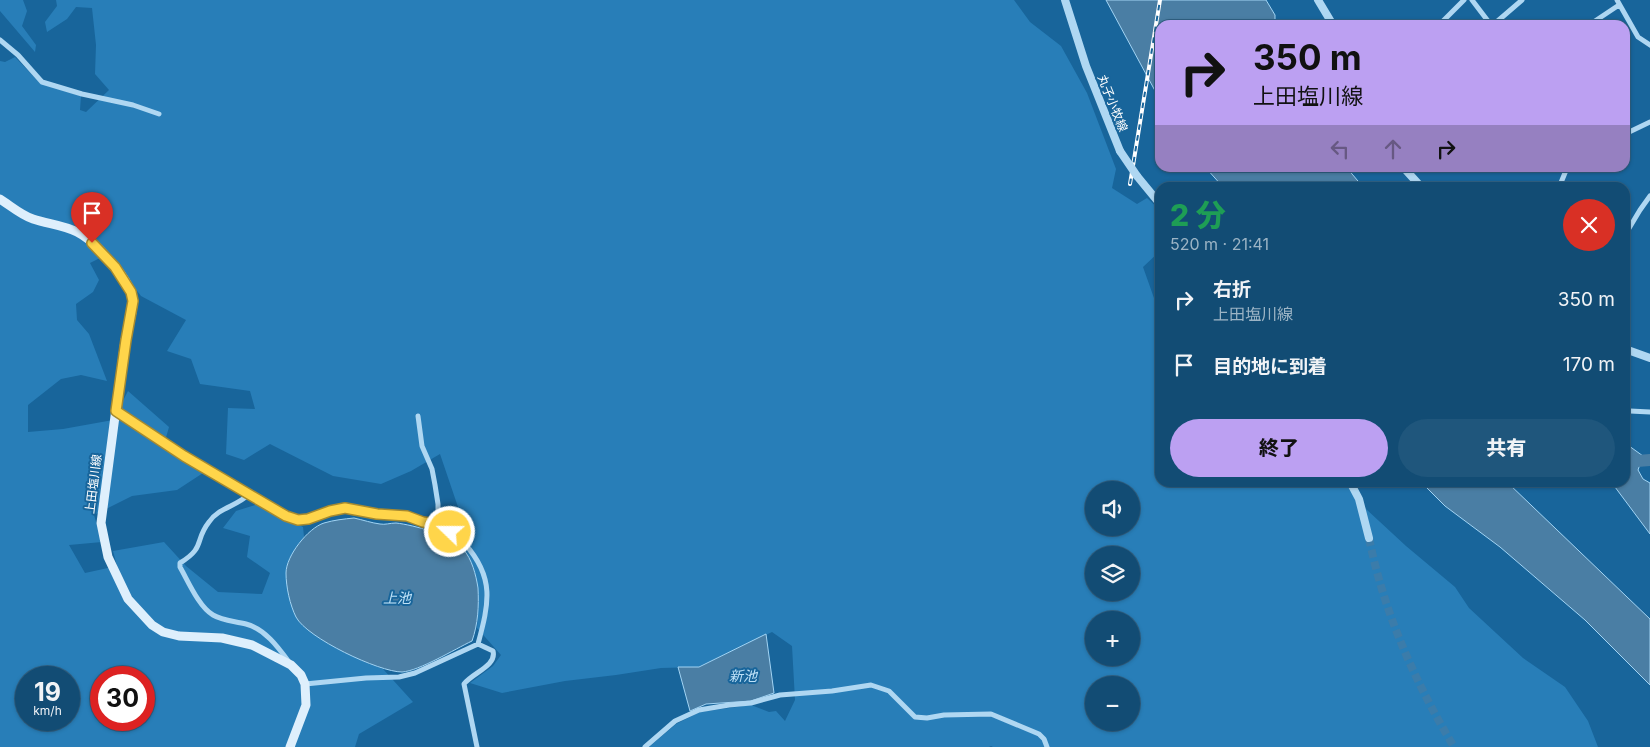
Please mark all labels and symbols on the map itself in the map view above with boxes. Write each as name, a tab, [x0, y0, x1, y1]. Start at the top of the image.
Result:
street label: 丸子小牧線	[1095, 72, 1131, 134]
pin	[71, 192, 113, 243]
street label: 上田塩川線	[82, 453, 104, 515]
position arrow	[423, 505, 475, 557]
water label: 上池	[383, 589, 413, 606]
speed limit sign: 30	[90, 666, 155, 731]
water label: 新池	[729, 667, 759, 684]

